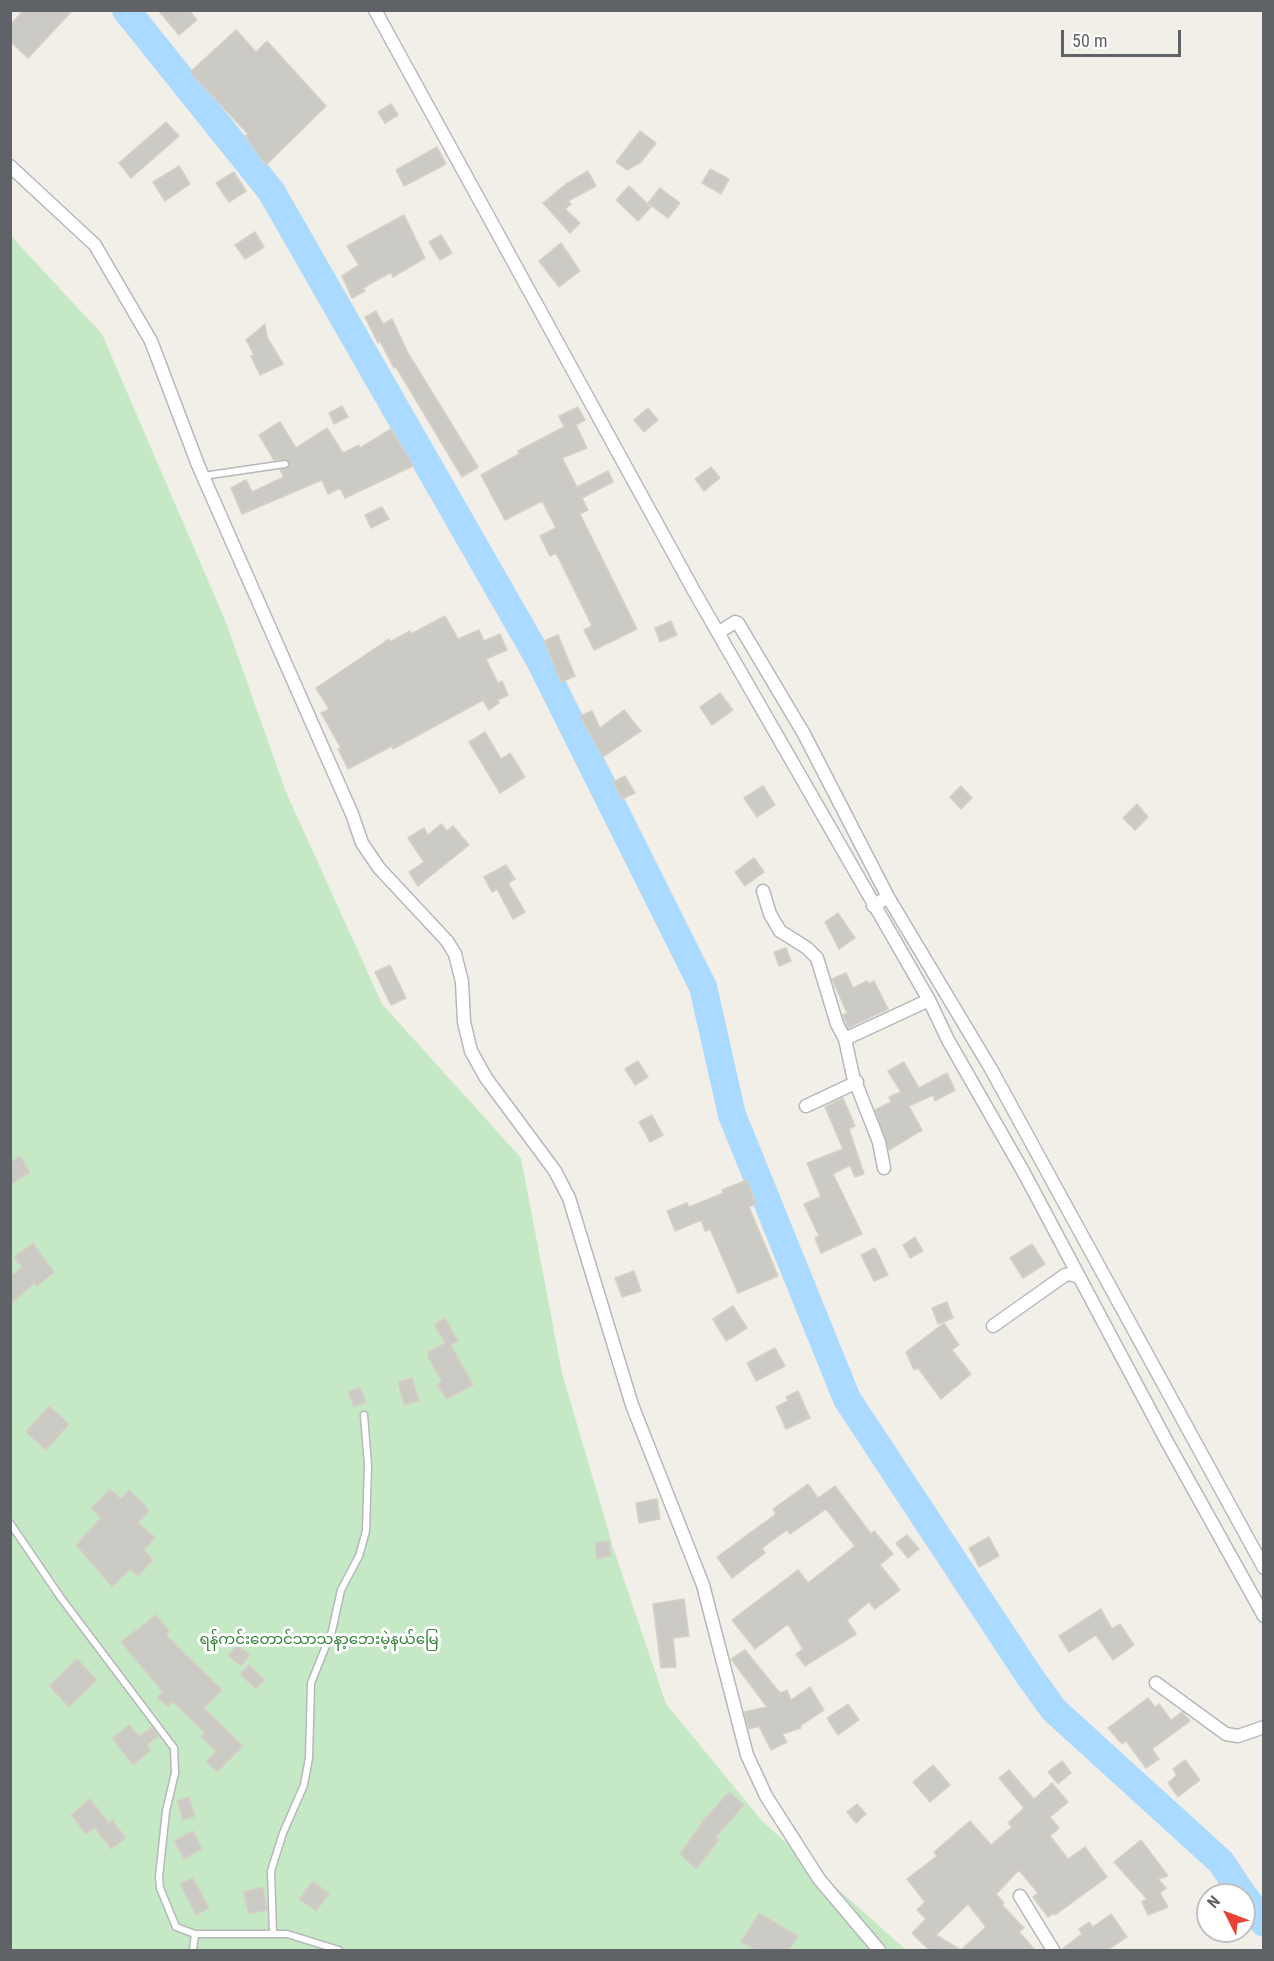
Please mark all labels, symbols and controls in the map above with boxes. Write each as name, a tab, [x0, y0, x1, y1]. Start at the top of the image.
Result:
scale bar	[1064, 18, 1184, 56]
text: 50 m	[1072, 30, 1107, 51]
park label: ရန်ကင်းတောင်သာသနာ့ဘေးမဲ့နယ်မြေ	[199, 1631, 439, 1649]
north arrow	[1196, 1883, 1256, 1943]
text: N	[1203, 1892, 1224, 1912]

